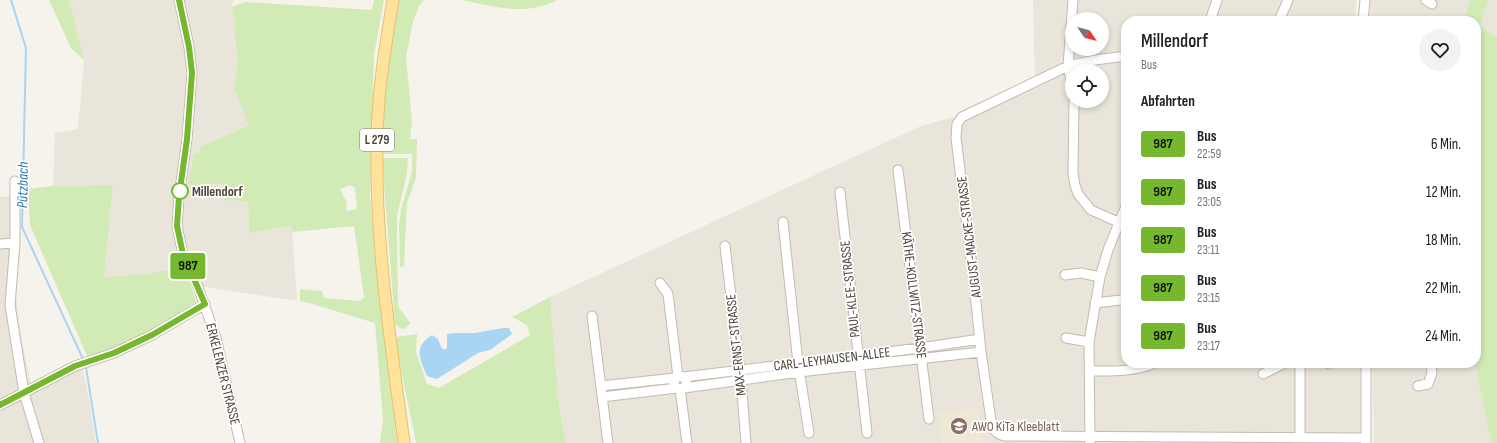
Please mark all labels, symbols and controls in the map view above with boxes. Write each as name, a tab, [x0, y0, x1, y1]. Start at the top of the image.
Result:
north arrow	[1065, 12, 1109, 56]
map controls	[1065, 12, 1109, 108]
button: heart	[1419, 29, 1461, 71]
text: Millendorf	[1141, 30, 1208, 53]
text: Bus	[1141, 57, 1157, 73]
button: locate	[1065, 64, 1109, 108]
text: Abfahrten	[1141, 92, 1195, 111]
text: Bus	[1197, 127, 1216, 146]
road number: L 279	[360, 129, 394, 151]
text: 987	[1153, 135, 1173, 152]
text: 6 Min.	[1431, 135, 1461, 154]
text: 22:59	[1197, 146, 1221, 162]
water label: Pützbach	[13, 162, 33, 208]
street label: AUGUST-MACKE-STRASSE	[953, 175, 985, 300]
text: Bus	[1197, 175, 1216, 194]
marker: Millendorf	[171, 182, 189, 200]
place label: Millendorf	[192, 183, 243, 200]
text: 987	[1153, 183, 1173, 200]
text: 12 Min.	[1426, 183, 1461, 202]
text: 23:05	[1197, 194, 1221, 210]
text: Bus	[1197, 223, 1216, 242]
street label: KÄTHE-KOLLWITZ-STRASSE	[898, 231, 930, 360]
text: 987	[1153, 231, 1173, 248]
text: 18 Min.	[1426, 231, 1461, 250]
street label: PAUL-KLEE-STRASSE	[836, 239, 864, 338]
text: 23:11	[1197, 242, 1219, 258]
line badge: 987	[165, 253, 211, 279]
text: 987	[178, 257, 198, 274]
text: Bus	[1197, 271, 1216, 290]
text: 987	[1153, 279, 1173, 296]
text: 22 Min.	[1425, 279, 1461, 298]
text: 23:15	[1197, 290, 1220, 306]
street label: MAX-ERNST-STRASSE	[722, 293, 750, 397]
text: Bus	[1197, 319, 1216, 338]
street label: ERKELENZER STRASSE	[202, 321, 244, 427]
text: 987	[1153, 327, 1173, 344]
text: 24 Min.	[1425, 327, 1461, 346]
text: 23:17	[1197, 338, 1220, 354]
street label: CARL-LEYHAUSEN-ALLEE	[773, 343, 891, 375]
school or university icon: AWO KiTa Kleeblatt	[949, 416, 969, 436]
place label: AWO KiTa Kleeblatt	[971, 418, 1060, 435]

